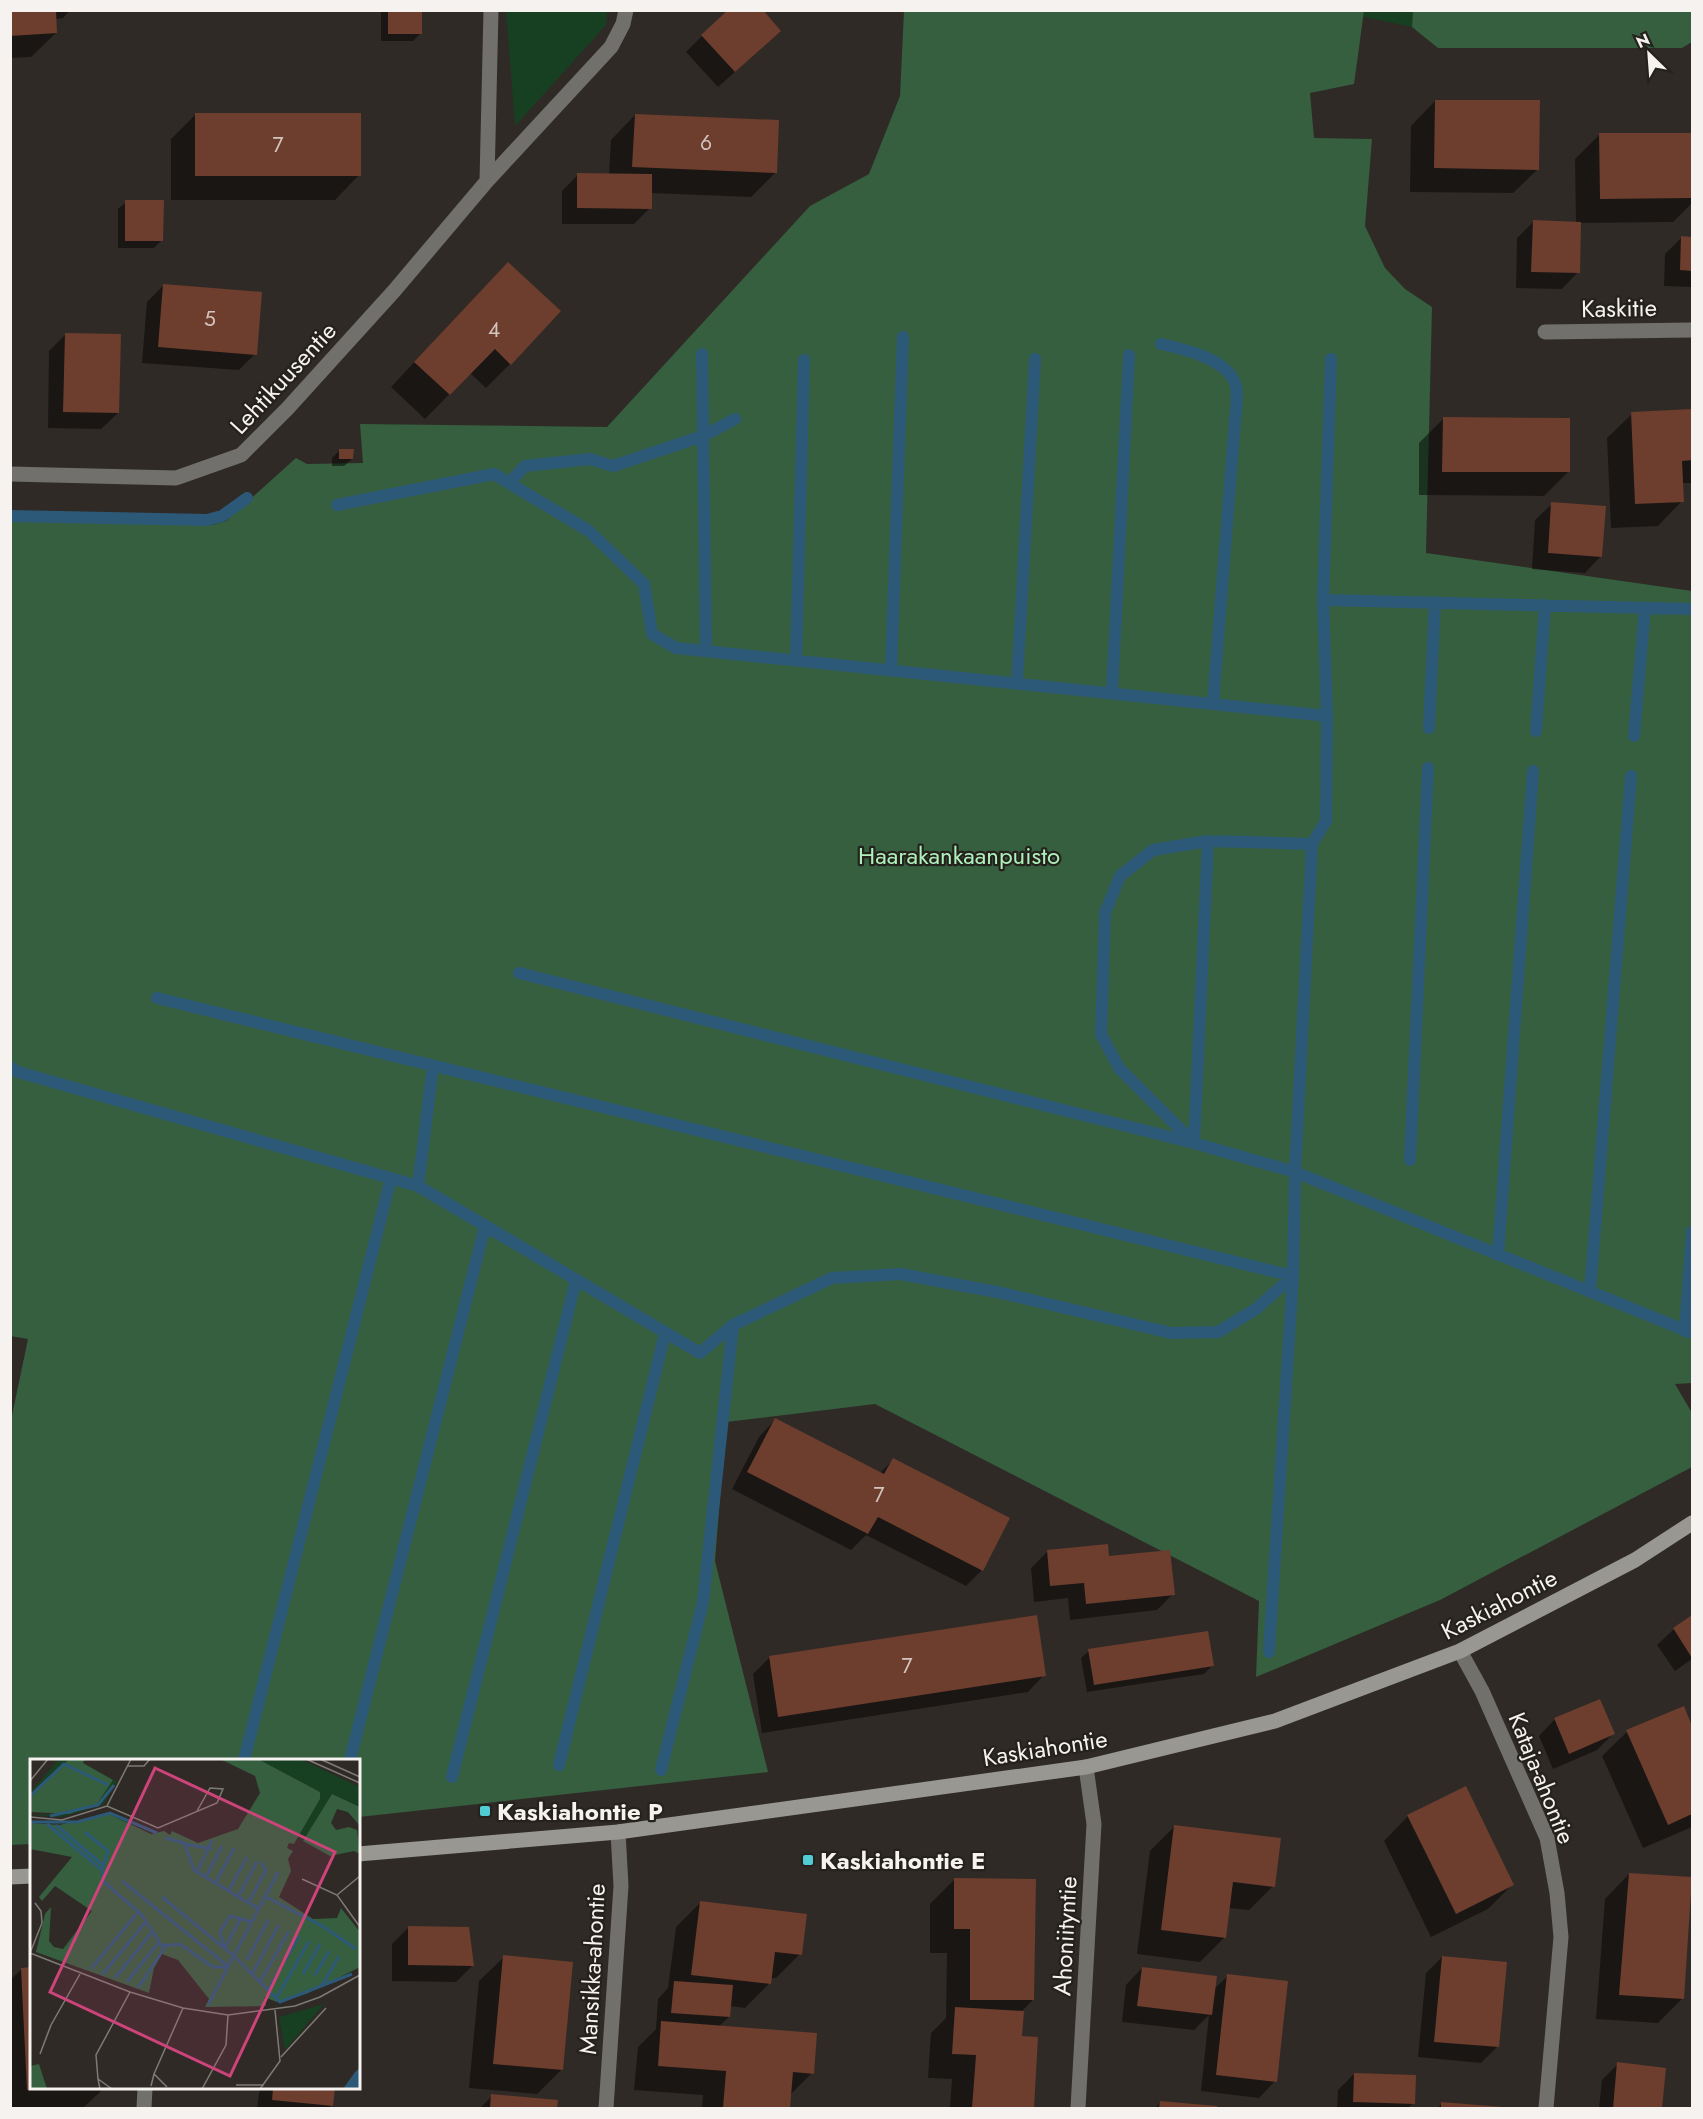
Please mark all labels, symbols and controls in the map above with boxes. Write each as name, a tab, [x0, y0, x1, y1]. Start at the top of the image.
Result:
north arrow	[1619, 24, 1679, 84]
text: N	[1632, 28, 1653, 54]
house number: 6	[700, 128, 712, 158]
house number: 7	[272, 130, 284, 160]
street label: Kaskitie	[1581, 290, 1657, 326]
house number: 5	[204, 304, 216, 334]
street label: Lehtikuusentie	[222, 314, 344, 442]
house number: 4	[488, 315, 500, 345]
park label: Haarakankaanpuisto	[858, 838, 1060, 873]
house number: 7	[873, 1480, 885, 1510]
street label: Kaskiahontie	[1435, 1560, 1563, 1648]
house number: 7	[901, 1651, 913, 1681]
street label: Kataja-ahontie	[1500, 1707, 1584, 1849]
street label: Kaskiahontie	[980, 1721, 1110, 1775]
inset map	[30, 1759, 360, 2089]
place label: Kaskiahontie P	[497, 1794, 663, 1829]
marker: Kaskiahontie P	[478, 1804, 492, 1818]
place label: Kaskiahontie E	[820, 1843, 985, 1878]
marker: Kaskiahontie E	[801, 1853, 815, 1867]
street label: Ahoniityntie	[1044, 1875, 1086, 1997]
street label: Mansikka-ahontie	[570, 1882, 614, 2056]

